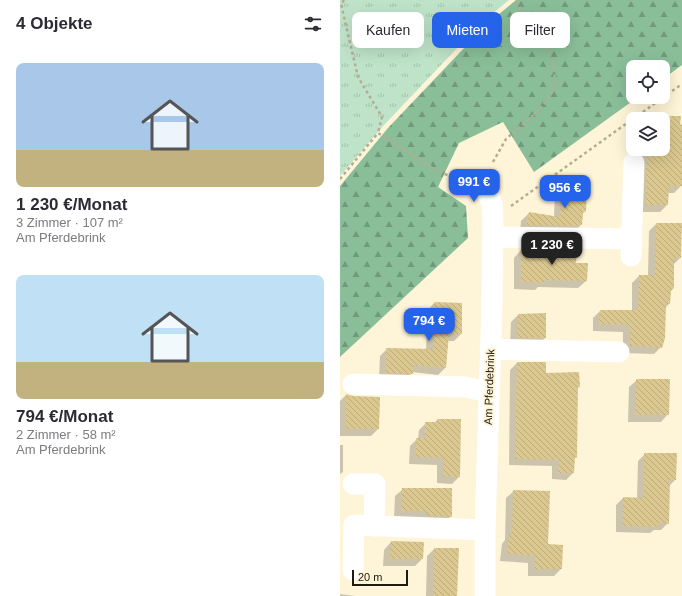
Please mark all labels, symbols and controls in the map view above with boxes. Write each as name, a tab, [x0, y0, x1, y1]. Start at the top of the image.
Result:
chip: Kaufen	[352, 12, 424, 48]
chip: Mieten	[432, 12, 502, 48]
chip: Filter	[510, 12, 570, 48]
icon: filters	[302, 13, 324, 35]
text: 4 Objekte	[16, 14, 93, 33]
map controls	[626, 60, 670, 156]
button: locate	[626, 60, 670, 104]
icon: home	[134, 89, 206, 161]
button: layers	[626, 112, 670, 156]
pin: 991 €	[446, 169, 502, 203]
text: 991 €	[458, 174, 490, 189]
pin: 956 €	[537, 175, 593, 209]
text: 956 €	[549, 180, 581, 195]
text: 1 230 €/Monat	[16, 195, 128, 214]
text: 3 Zimmer · 107 m²	[16, 215, 123, 230]
text: Am Pferdebrink	[16, 230, 106, 245]
pin: 1 230 €	[515, 232, 589, 266]
text: 1 230 €	[530, 237, 574, 252]
icon: home	[134, 301, 206, 373]
pin: 794 €	[401, 308, 457, 342]
text: 794 €	[413, 313, 445, 328]
street label: Am Pferdebrink	[482, 348, 496, 425]
text: 794 €/Monat	[16, 407, 113, 426]
text: 2 Zimmer · 58 m²	[16, 427, 116, 442]
text: Am Pferdebrink	[16, 442, 106, 457]
scale bar	[352, 568, 408, 587]
text: 20 m	[358, 571, 382, 583]

